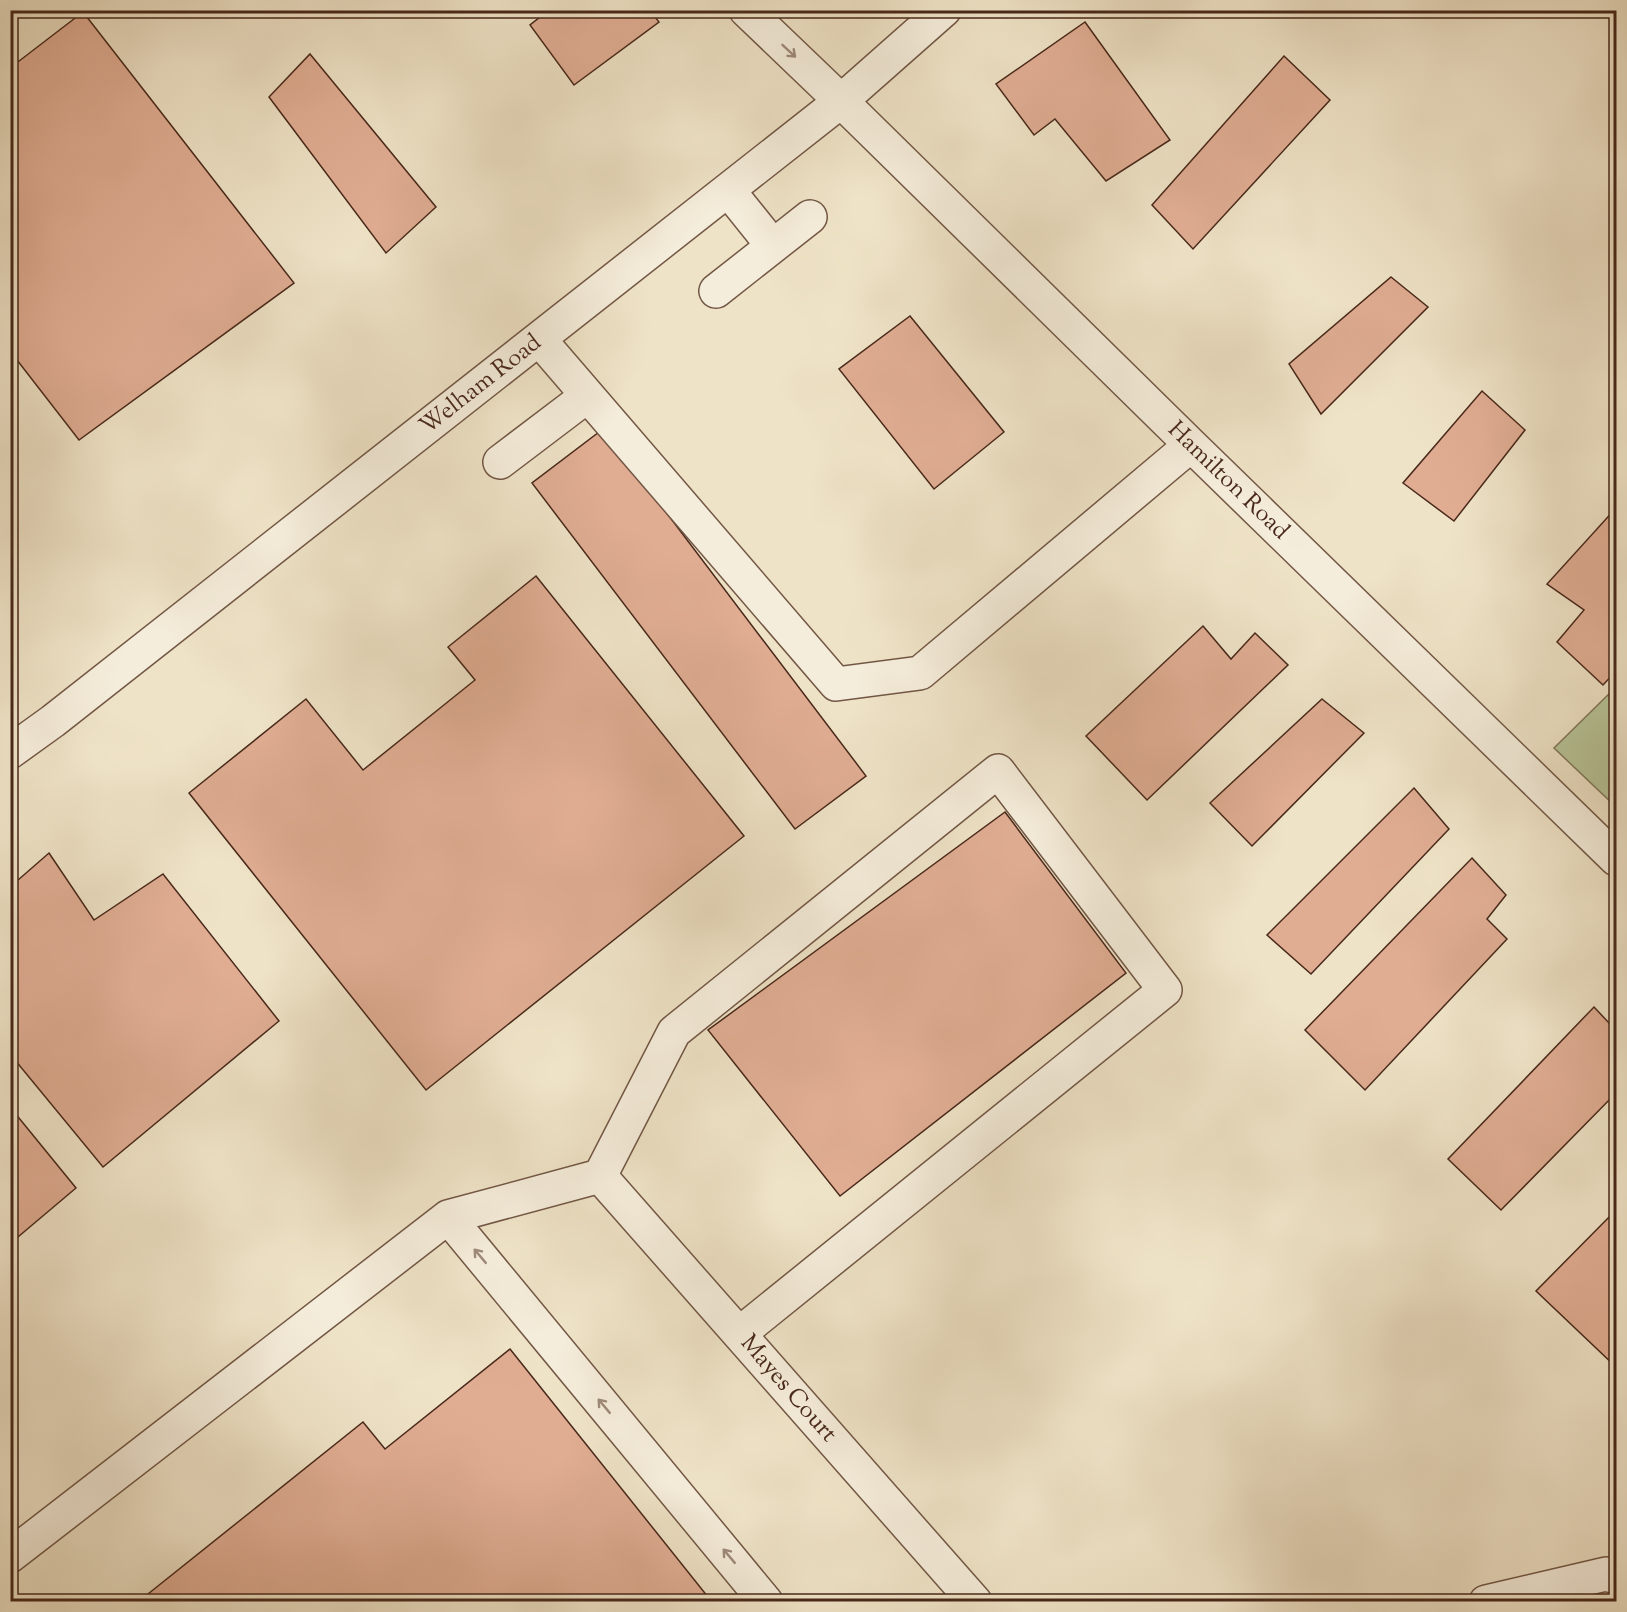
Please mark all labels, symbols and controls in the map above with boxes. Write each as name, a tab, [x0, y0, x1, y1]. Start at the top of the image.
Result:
one-way arrow	[781, 43, 796, 57]
street label: Welham Road	[413, 326, 549, 443]
street label: Hamilton Road	[1159, 414, 1297, 548]
one-way arrow	[473, 1249, 487, 1264]
street label: Mayes Court	[732, 1328, 844, 1450]
one-way arrow	[598, 1398, 611, 1414]
one-way arrow	[722, 1549, 735, 1565]

